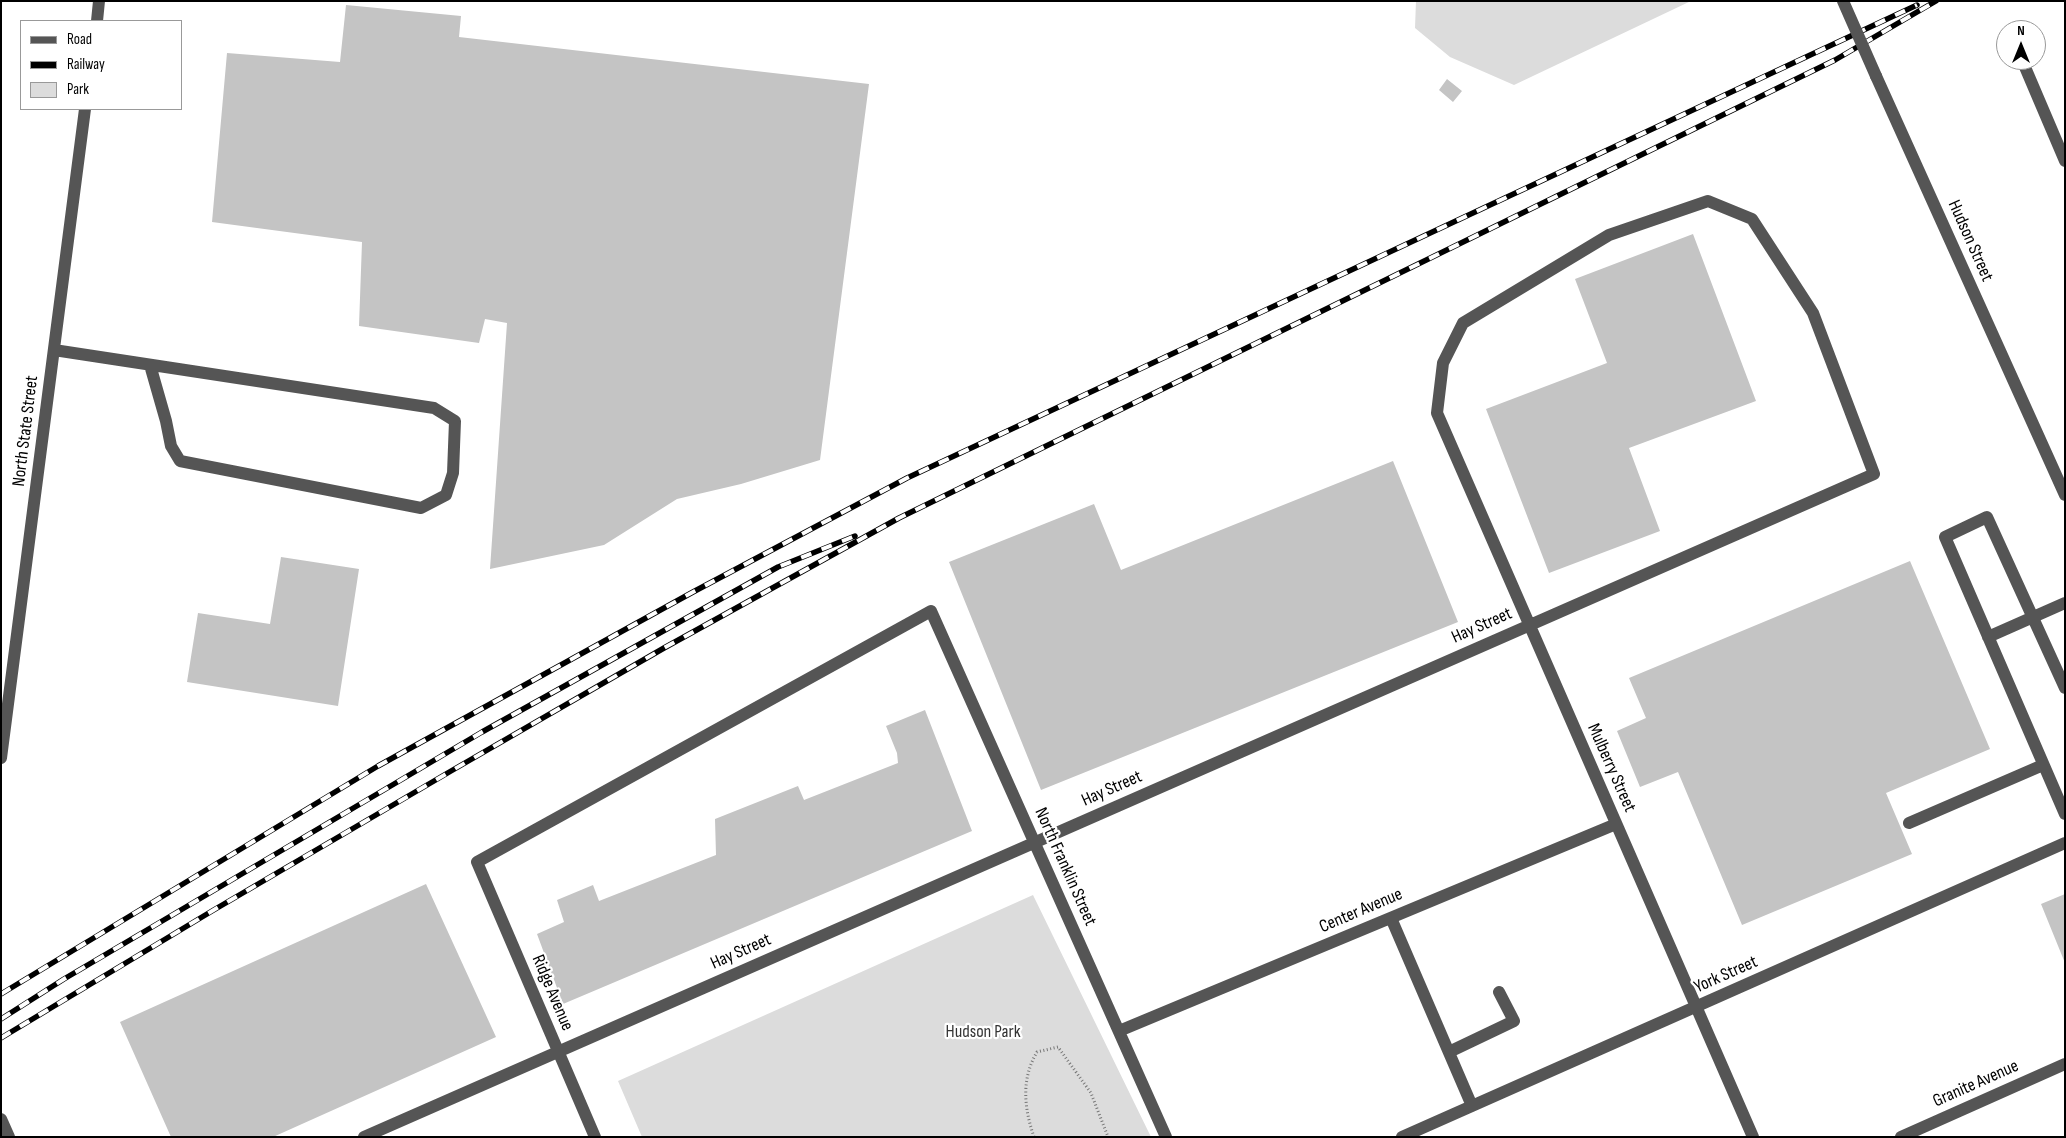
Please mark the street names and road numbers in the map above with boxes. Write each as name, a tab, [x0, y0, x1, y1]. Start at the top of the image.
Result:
street label: Hudson Street	[1943, 197, 1997, 285]
street label: North State Street	[8, 374, 44, 488]
street label: Hay Street	[1448, 603, 1516, 649]
street label: Mulberry Street	[1582, 720, 1640, 816]
street label: Hay Street	[1078, 766, 1146, 812]
street label: North Franklin Street	[1029, 805, 1101, 929]
street label: Center Avenue	[1316, 884, 1406, 938]
street label: Hay Street	[707, 929, 775, 975]
street label: Ridge Avenue	[526, 952, 578, 1034]
street label: York Street	[1691, 952, 1761, 998]
street label: Granite Avenue	[1930, 1056, 2022, 1112]

